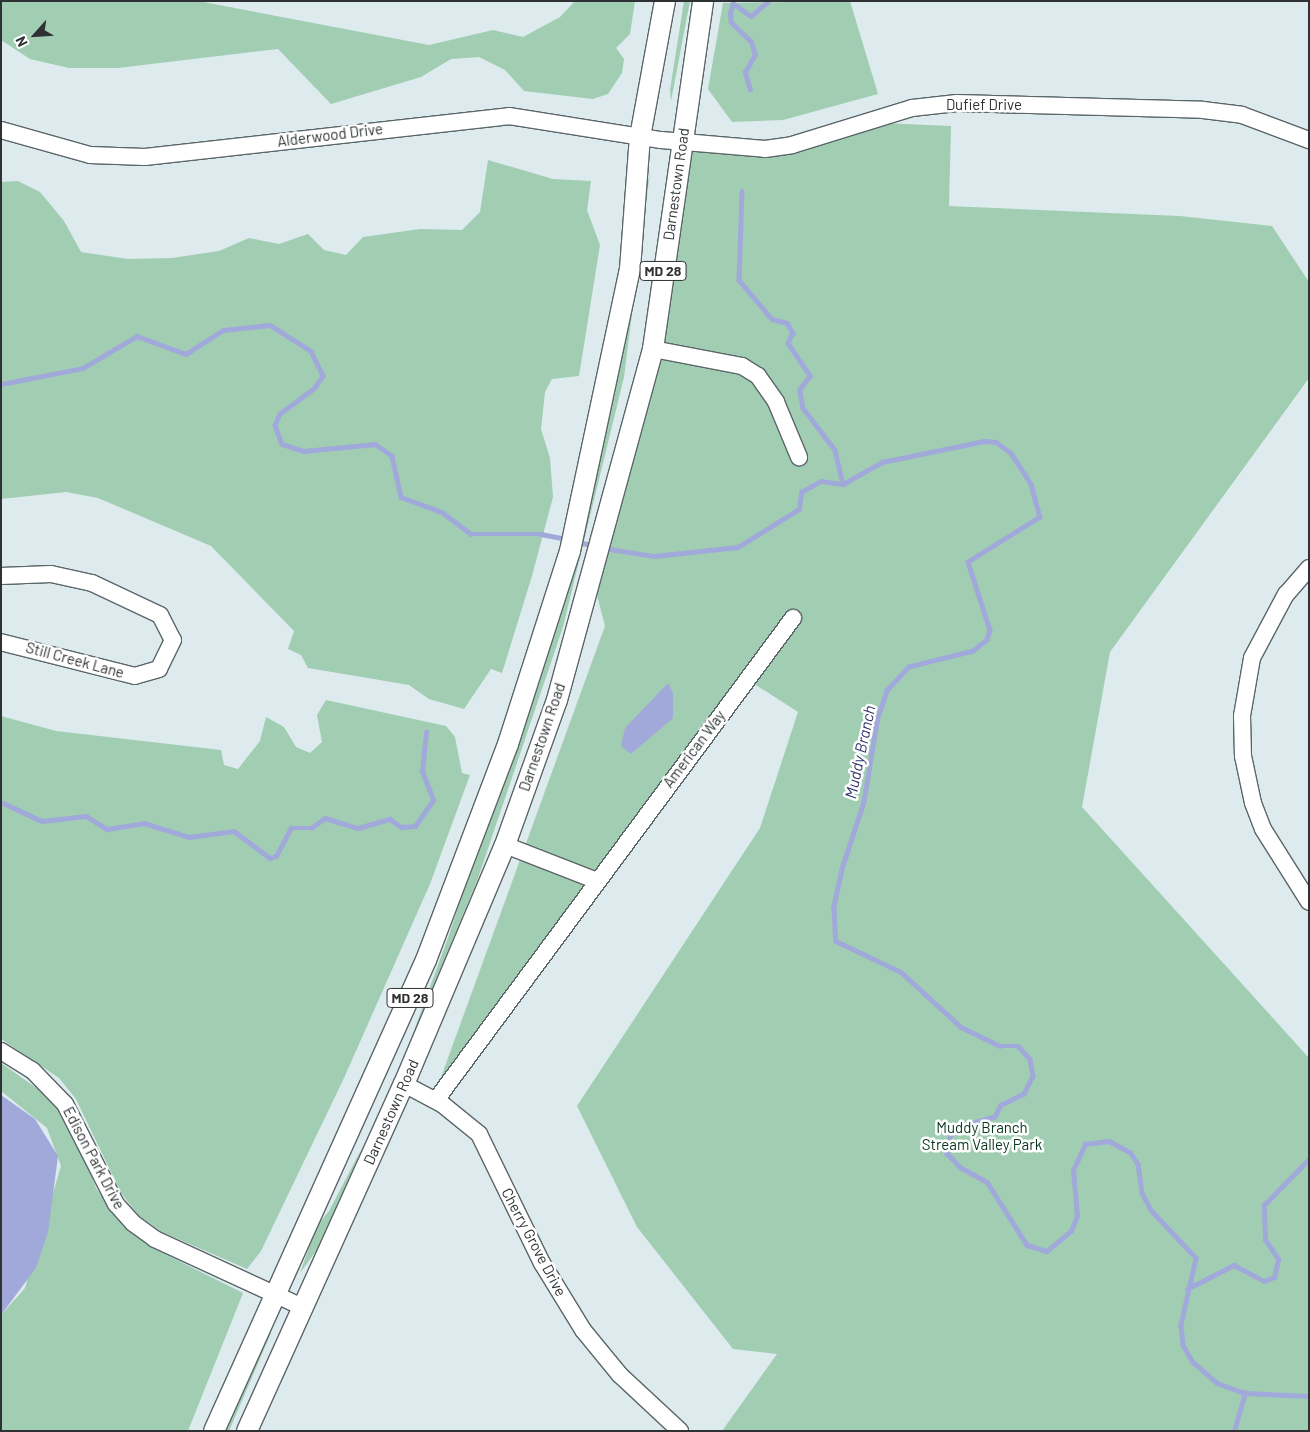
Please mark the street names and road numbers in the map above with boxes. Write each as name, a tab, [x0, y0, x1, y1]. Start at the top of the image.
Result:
street label: Dufief Drive	[946, 96, 1022, 114]
street label: Alderwood Drive	[276, 120, 384, 150]
street label: Darnestown Road	[659, 127, 693, 241]
road number: MD 28	[639, 260, 687, 282]
street label: Still Creek Lane	[24, 638, 126, 682]
street label: Darnestown Road	[515, 680, 569, 794]
street label: American Way	[659, 707, 729, 791]
road number: MD 28	[386, 986, 434, 1010]
street label: Darnestown Road	[360, 1056, 422, 1168]
street label: Edison Park Drive	[59, 1104, 129, 1212]
street label: Cherry Grove Drive	[498, 1185, 570, 1299]

